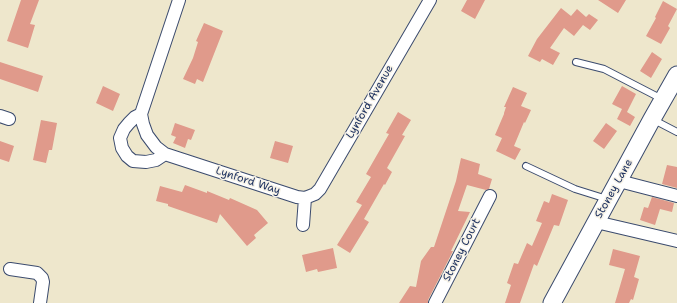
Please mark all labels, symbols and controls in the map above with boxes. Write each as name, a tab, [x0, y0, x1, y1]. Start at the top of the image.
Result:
street label: Lynford Avenue	[344, 63, 396, 141]
street label: Stoney Lane	[592, 157, 636, 221]
street label: Lynford Way	[214, 164, 282, 198]
street label: Stoney Court	[440, 216, 484, 284]

